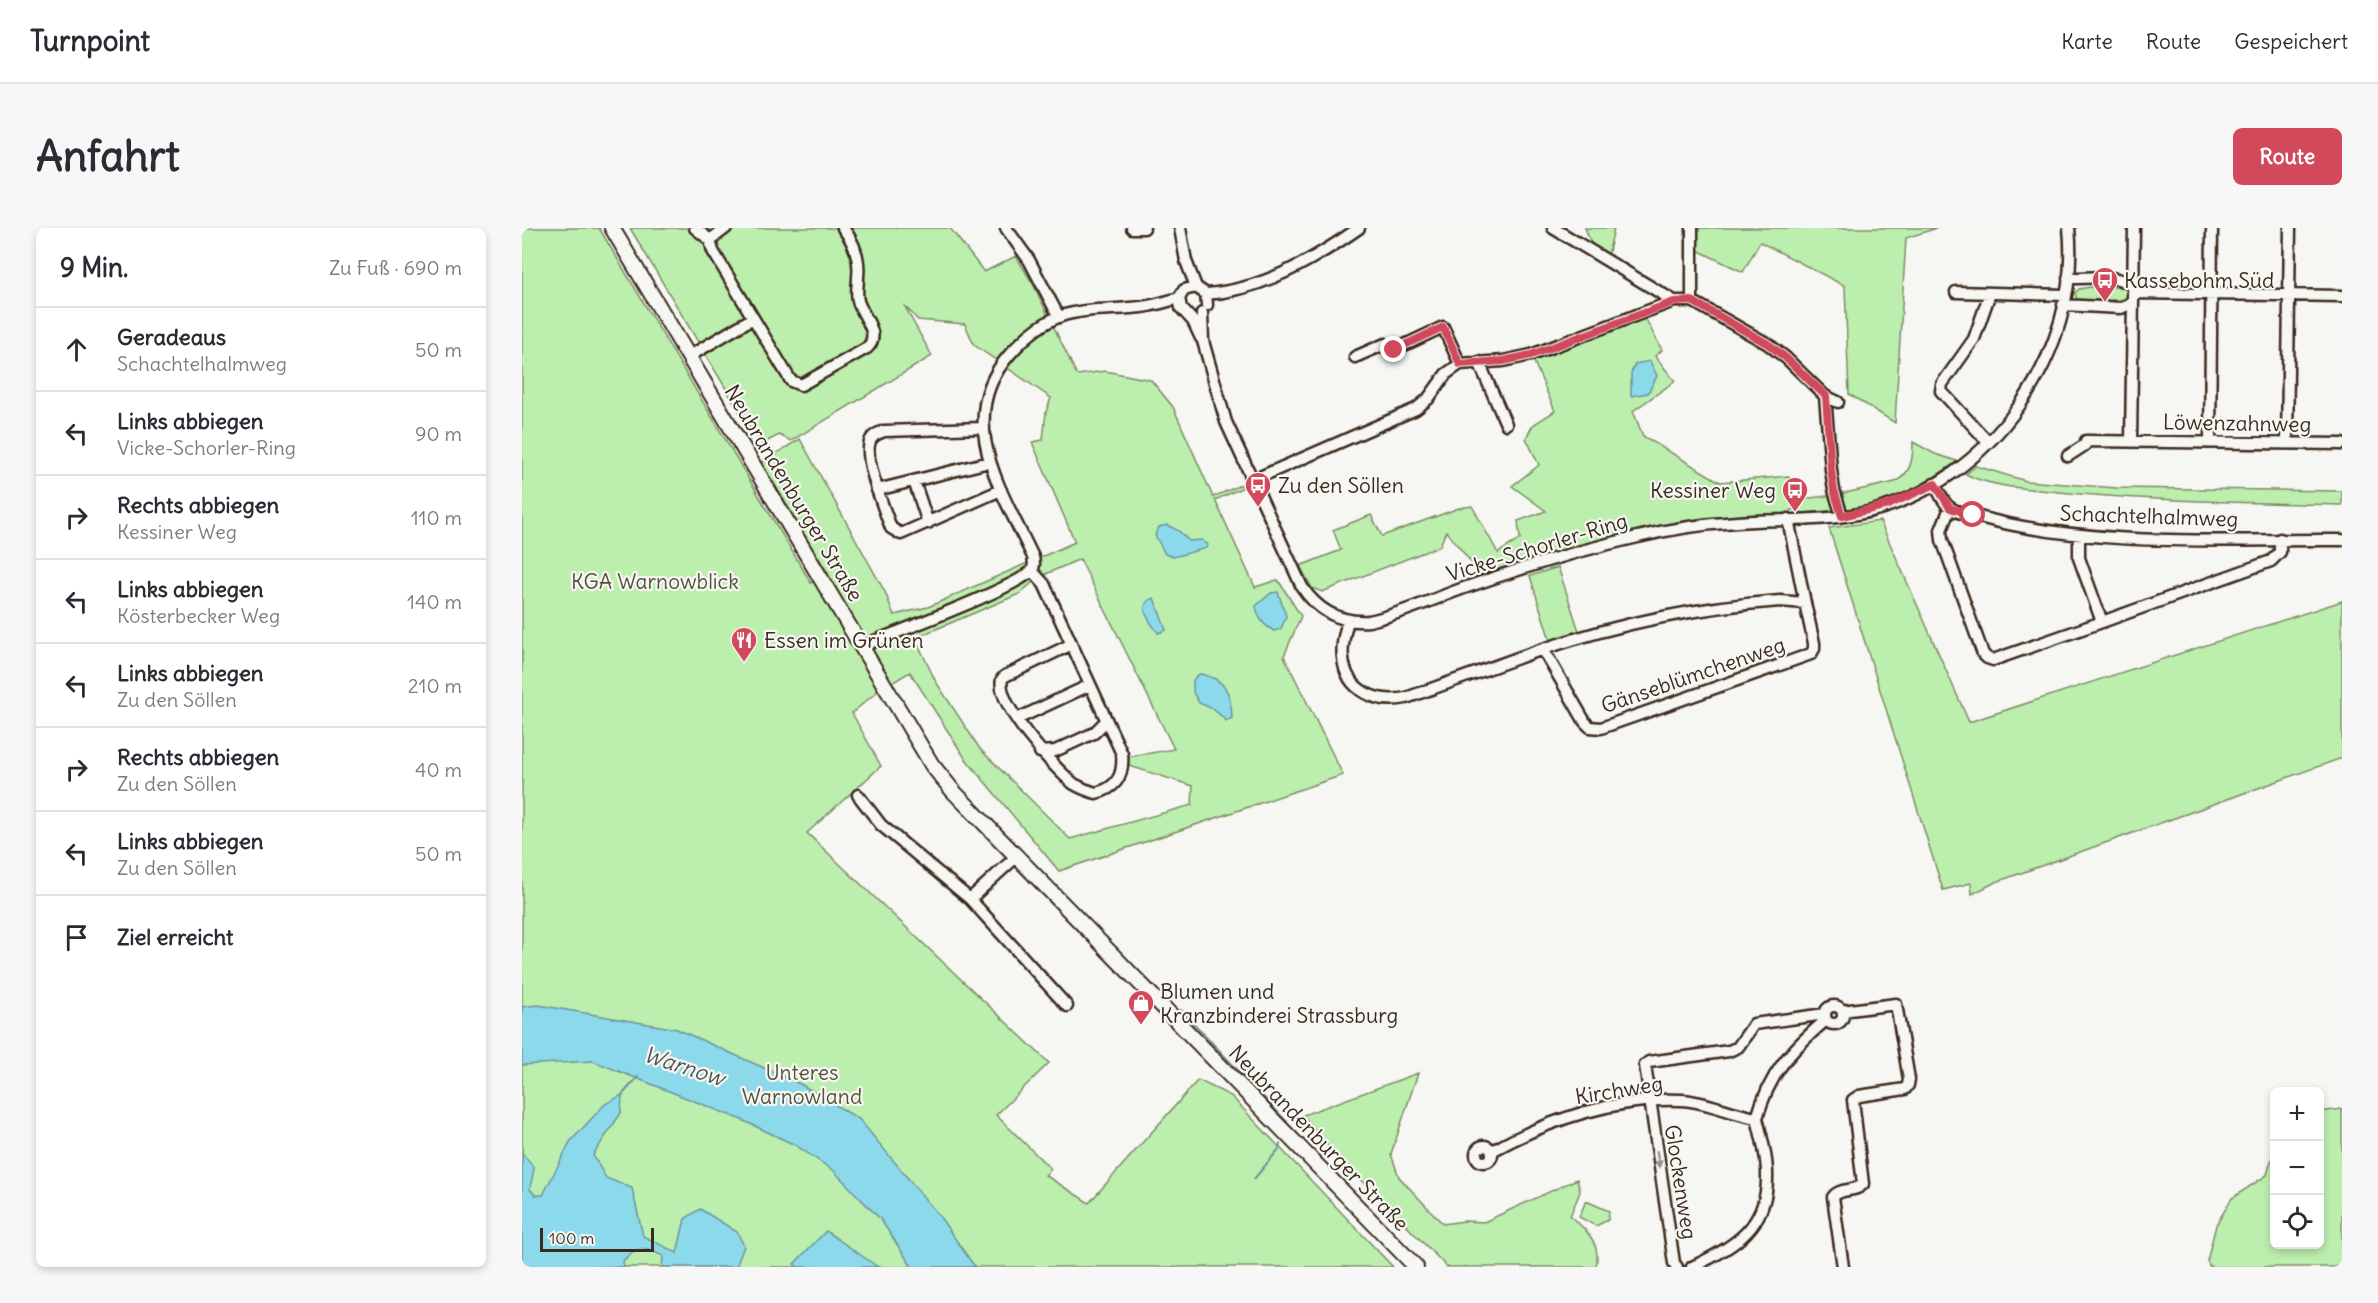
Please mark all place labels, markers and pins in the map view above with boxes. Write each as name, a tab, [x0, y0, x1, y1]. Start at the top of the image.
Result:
bus stop icon: Kassebohm Süd	[2090, 265, 2120, 303]
place label: Kassebohm Süd	[2124, 267, 2274, 294]
bus stop icon: Zu den Söllen	[1243, 470, 1273, 508]
place label: Zu den Söllen	[1278, 472, 1404, 499]
bus stop icon: Kessiner Weg	[1780, 475, 1810, 513]
place label: Kessiner Weg	[1650, 477, 1776, 504]
restaurant icon: Essen im Grünen	[729, 625, 759, 663]
place label: Essen im Grünen	[764, 627, 924, 654]
place label: Blumen und Kranzbinderei Strassburg	[1160, 978, 1398, 1029]
shop icon: Blumen und Kranzbinderei Strassburg	[1126, 988, 1156, 1026]

